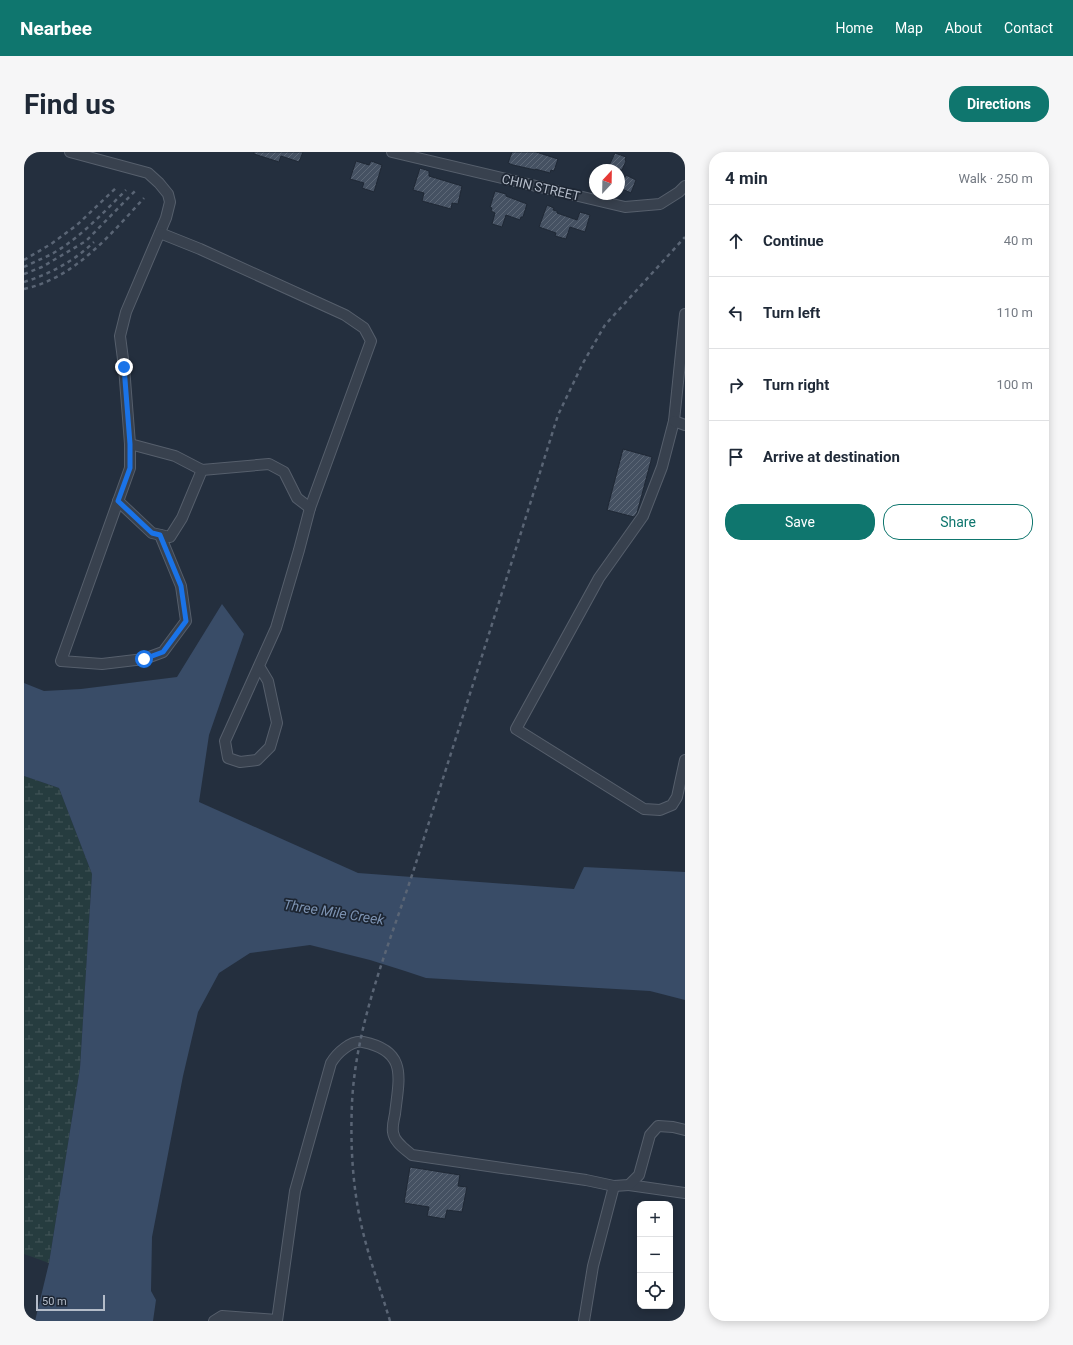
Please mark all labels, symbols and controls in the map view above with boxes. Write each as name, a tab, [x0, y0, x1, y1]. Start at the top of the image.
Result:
text: Nearbee	[20, 17, 92, 40]
text: Home	[835, 20, 873, 36]
text: Map	[895, 20, 923, 36]
text: About	[945, 20, 982, 36]
text: Contact	[1004, 20, 1053, 36]
button: Directions	[949, 86, 1049, 122]
text: Find us	[24, 88, 115, 121]
north arrow	[589, 164, 625, 200]
text: 4 min	[725, 168, 768, 188]
street label: CHIN STREET	[500, 171, 582, 204]
text: Walk · 250 m	[958, 171, 1033, 186]
icon: ahead	[725, 230, 747, 252]
text: Continue	[763, 232, 824, 250]
text: 40 m	[1004, 233, 1033, 248]
icon: left	[725, 302, 747, 324]
text: Turn left	[763, 304, 820, 322]
text: 110 m	[996, 305, 1033, 320]
route end	[115, 358, 133, 376]
icon: right	[725, 374, 747, 396]
text: Turn right	[763, 376, 829, 394]
text: 100 m	[996, 377, 1033, 392]
icon: arrive	[725, 446, 747, 468]
text: Arrive at destination	[763, 448, 900, 466]
button: Save	[725, 504, 875, 540]
button: Share	[883, 504, 1033, 540]
route start	[135, 650, 153, 668]
water label: Three Mile Creek	[283, 896, 387, 928]
map controls	[637, 1201, 673, 1309]
button: +	[637, 1201, 673, 1237]
button: −	[637, 1237, 673, 1273]
button: locate	[637, 1273, 673, 1309]
scale bar	[36, 1293, 105, 1312]
text: 50 m	[42, 1295, 67, 1308]

